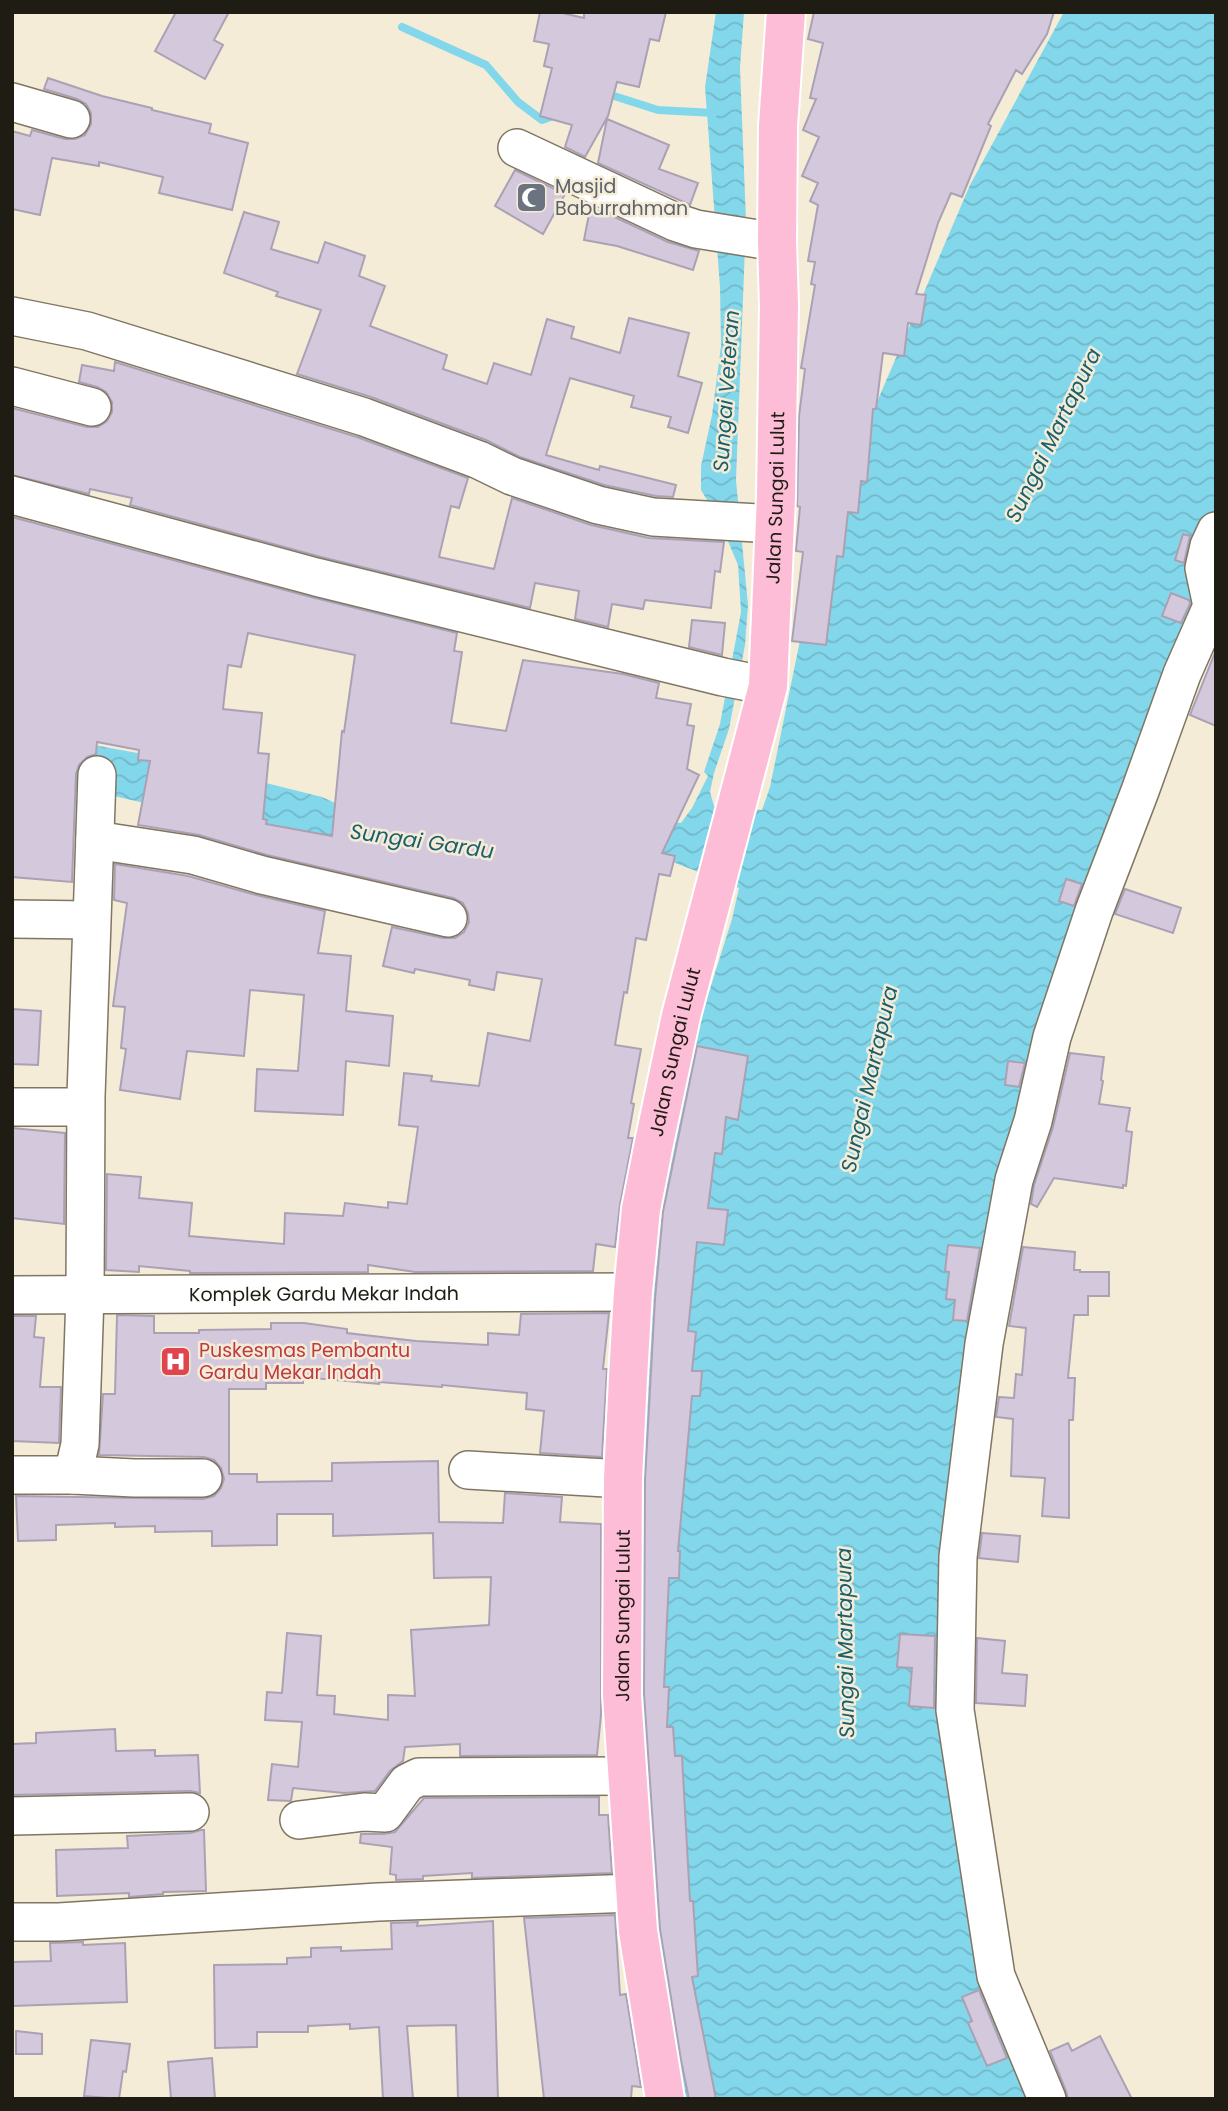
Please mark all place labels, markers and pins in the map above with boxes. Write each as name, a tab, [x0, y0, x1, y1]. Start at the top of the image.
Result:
place label: Masjid Baburrahman	[555, 173, 688, 222]
mosque icon: Masjid Baburrahman	[515, 180, 549, 214]
place label: Puskesmas Pembantu Gardu Mekar Indah	[199, 1337, 410, 1386]
hospital icon: Puskesmas Pembantu Gardu Mekar Indah	[159, 1344, 193, 1378]

